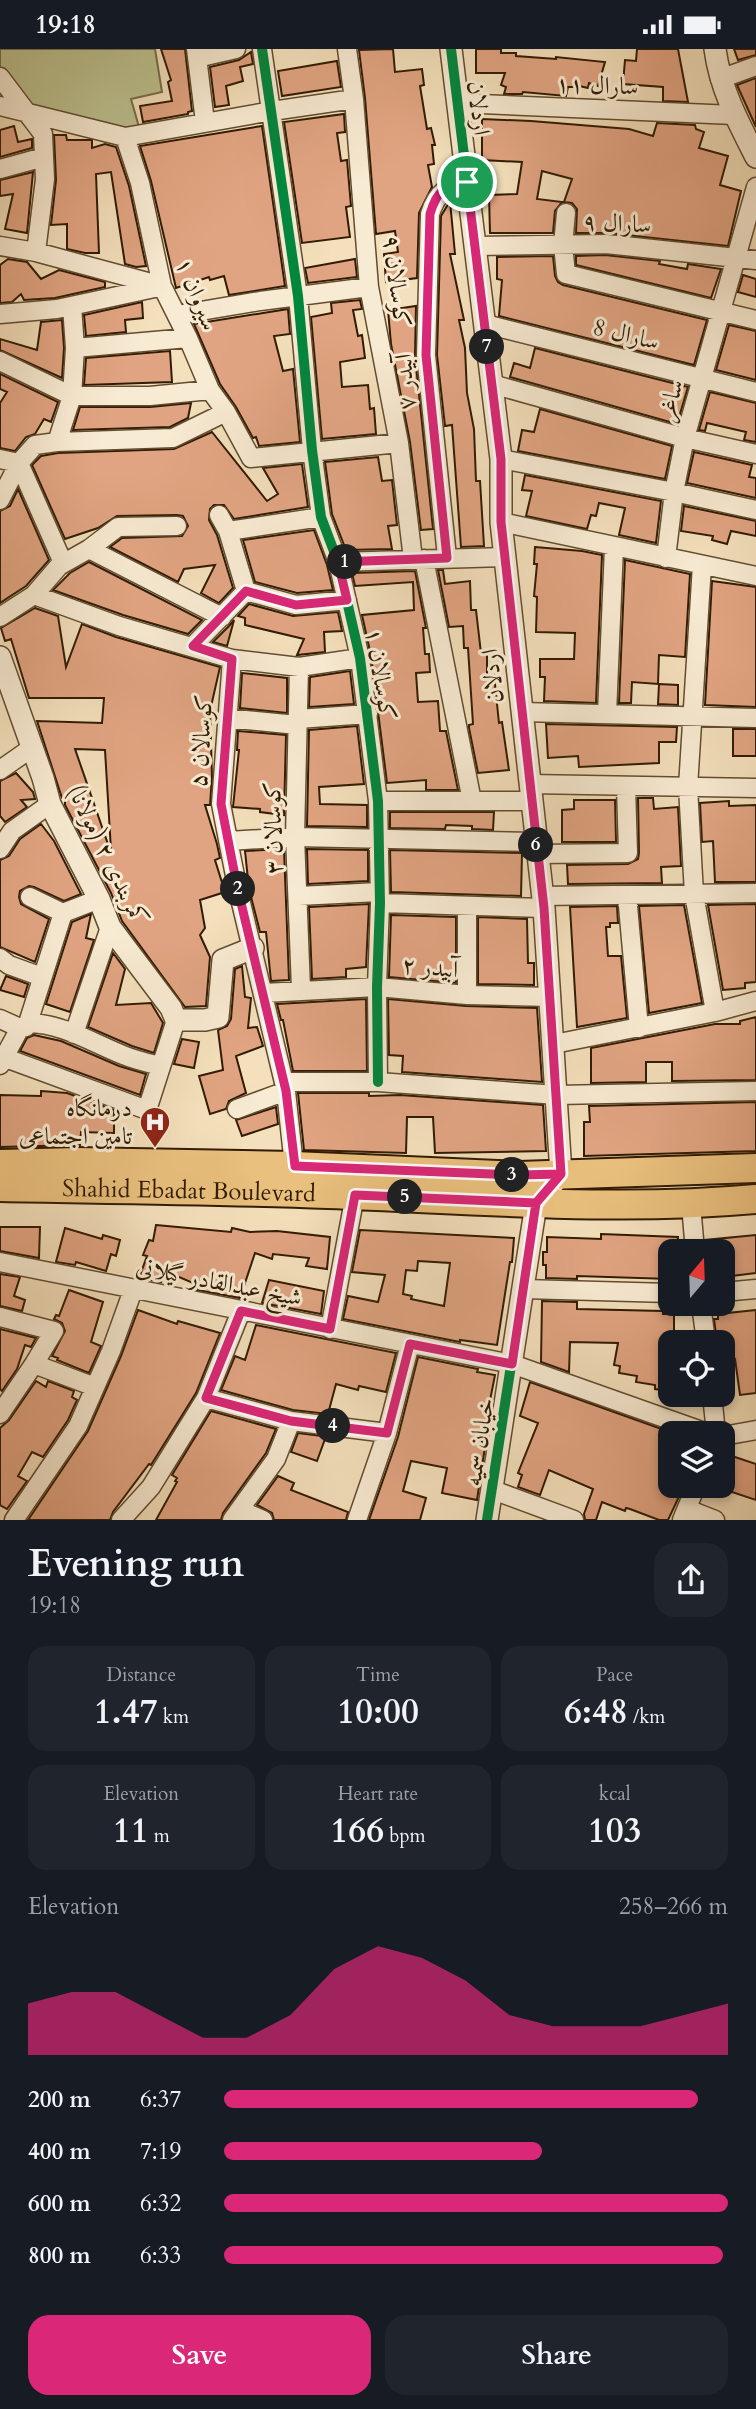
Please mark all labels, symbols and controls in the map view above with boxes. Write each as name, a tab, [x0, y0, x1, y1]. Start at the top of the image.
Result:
text: 19:18	[35, 7, 96, 42]
street label: سارال ۱۱	[555, 68, 639, 103]
street label: اردلان	[459, 79, 498, 137]
pin	[437, 152, 497, 212]
icon: arrive	[448, 163, 486, 201]
street label: سارال ۹	[582, 205, 652, 242]
street label: کوسالان ۹	[374, 233, 419, 329]
street label: سیروان ۱	[167, 253, 226, 336]
street label: سارال 8	[589, 310, 662, 359]
pin: 7	[470, 329, 504, 365]
text: 7	[482, 333, 491, 359]
street label: آبیدر ۷	[387, 350, 424, 411]
street label: ساغر	[649, 375, 692, 425]
pin: 1	[328, 545, 362, 579]
text: 1	[340, 548, 349, 574]
street label: کوسالان ۱	[357, 626, 404, 723]
street label: اردلان	[473, 647, 512, 705]
street label: کوسالان ۵	[182, 694, 221, 789]
street label: کمربندی ۲ (مولانا)	[59, 779, 156, 931]
street label: کوسالان ۳	[256, 781, 291, 875]
pin: 6	[518, 827, 554, 863]
text: 6	[531, 831, 540, 857]
pin: 2	[220, 871, 256, 907]
text: 2	[233, 875, 242, 901]
street label: آبیدر ۲	[400, 949, 462, 987]
place label: درمانگاه تامین اجتماعی	[19, 1092, 132, 1153]
hospital icon: درمانگاه تامین اجتماعی	[138, 1105, 172, 1149]
pin: 3	[494, 1157, 530, 1193]
text: 3	[507, 1161, 516, 1187]
street label: Shahid Ebadat Boulevard	[62, 1172, 316, 1211]
pin: 5	[388, 1179, 422, 1215]
text: 5	[400, 1183, 409, 1209]
north arrow	[658, 1239, 735, 1316]
map controls	[658, 1239, 735, 1498]
street label: شیخ عبدالقادر گیلانی	[132, 1250, 305, 1319]
button: locate	[658, 1330, 735, 1407]
street label: خیابان سمیه	[456, 1396, 503, 1489]
pin: 4	[316, 1409, 350, 1443]
text: 4	[328, 1412, 337, 1438]
button: layers	[658, 1421, 735, 1498]
text: Evening run	[28, 1538, 244, 1590]
button: share	[654, 1543, 728, 1617]
text: 19:18	[28, 1590, 81, 1621]
text: Distance	[107, 1662, 176, 1688]
text: Time	[356, 1662, 400, 1688]
text: Pace	[596, 1662, 633, 1688]
text: 1.47	[94, 1688, 158, 1736]
text: 10:00	[337, 1688, 419, 1736]
text: 6:48	[564, 1688, 628, 1736]
text: km	[158, 1704, 189, 1730]
text: /km	[628, 1704, 665, 1730]
text: Elevation	[104, 1781, 179, 1807]
text: Heart rate	[338, 1781, 418, 1807]
text: kcal	[599, 1781, 631, 1807]
text: 11	[113, 1807, 149, 1855]
text: 166	[330, 1807, 384, 1855]
text: 103	[588, 1807, 642, 1855]
text: m	[149, 1823, 170, 1849]
text: bpm	[384, 1823, 426, 1849]
text: Elevation	[28, 1891, 119, 1922]
text: 258–266 m	[619, 1891, 728, 1922]
text: 200 m	[28, 2084, 91, 2115]
text: 6:37	[140, 2084, 181, 2115]
text: 400 m	[28, 2136, 91, 2167]
text: 7:19	[140, 2136, 181, 2167]
text: 600 m	[28, 2188, 91, 2219]
text: 6:32	[140, 2188, 181, 2219]
text: 800 m	[28, 2240, 91, 2271]
text: 6:33	[140, 2240, 181, 2271]
button: Save	[28, 2315, 371, 2395]
button: Share	[385, 2315, 728, 2395]

